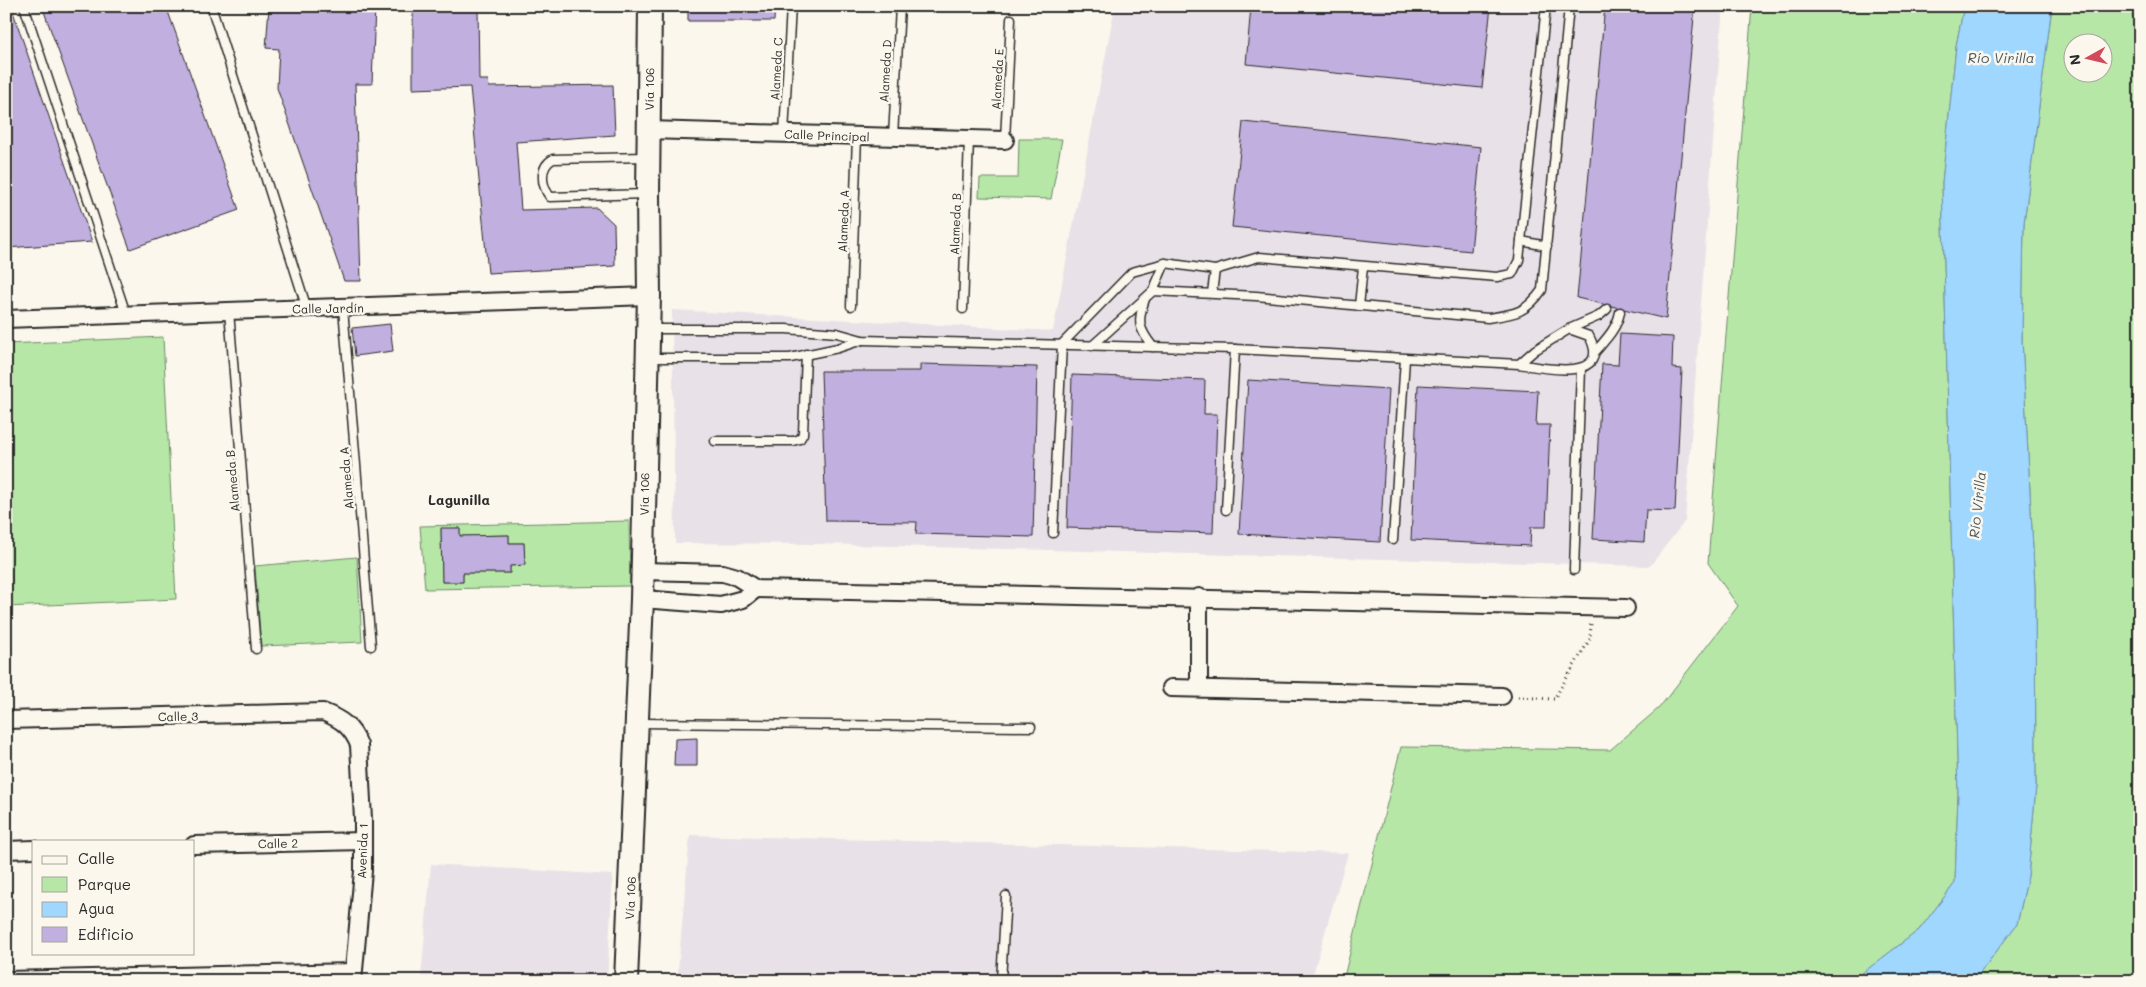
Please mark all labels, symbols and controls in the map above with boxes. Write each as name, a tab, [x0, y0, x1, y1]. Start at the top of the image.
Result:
north arrow	[2064, 32, 2114, 82]
street label: Alameda C	[766, 37, 786, 101]
street label: Alameda D	[875, 39, 895, 103]
street label: Alameda E	[987, 48, 1007, 110]
water label: Río Virilla	[1968, 48, 2034, 67]
text: N	[2064, 53, 2085, 66]
street label: Vía 106	[641, 67, 657, 111]
street label: Calle Principal	[784, 126, 870, 144]
street label: Alameda A	[834, 189, 852, 253]
street label: Alameda B	[946, 193, 964, 255]
street label: Calle Jardín	[292, 299, 364, 317]
street label: Alameda A	[335, 446, 357, 510]
street label: Alameda B	[221, 449, 243, 513]
water label: Río Virilla	[1964, 471, 1990, 539]
street label: Vía 106	[636, 472, 652, 516]
district label: Lagunilla	[428, 490, 490, 509]
street label: Calle 3	[158, 708, 198, 724]
street label: Avenida 1	[353, 823, 371, 879]
street label: Calle 2	[258, 835, 298, 851]
legend	[32, 840, 195, 954]
text: Calle	[78, 848, 115, 868]
text: Parque	[78, 874, 131, 894]
street label: Vía 106	[621, 876, 639, 920]
text: Agua	[78, 898, 115, 918]
text: Edificio	[78, 924, 134, 944]

